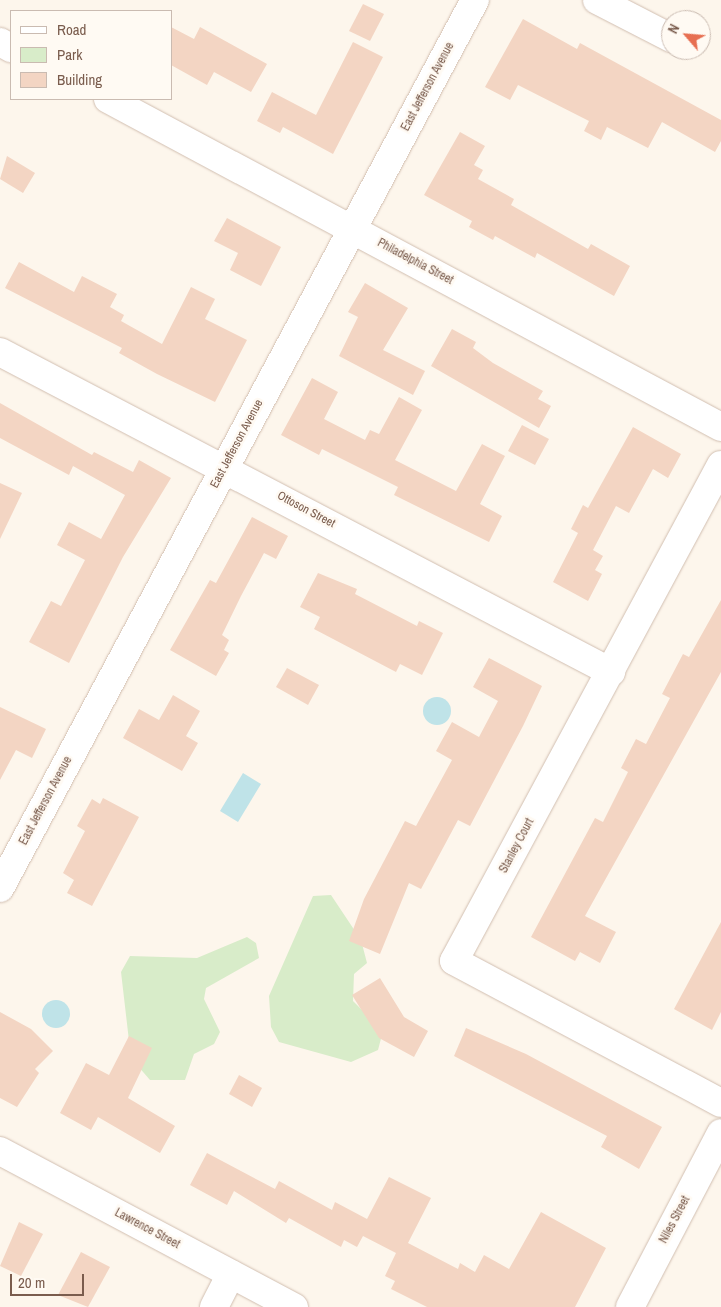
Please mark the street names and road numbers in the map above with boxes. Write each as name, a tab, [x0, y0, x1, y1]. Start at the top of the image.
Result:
street label: East Jefferson Avenue	[398, 40, 458, 134]
street label: Philadelphia Street	[375, 236, 455, 288]
street label: East Jefferson Avenue	[207, 397, 267, 491]
street label: Ottoson Street	[275, 489, 337, 531]
street label: East Jefferson Avenue	[16, 754, 76, 848]
street label: Stanley Court	[497, 816, 537, 876]
street label: Niles Street	[657, 1194, 693, 1246]
street label: Lawrence Street	[112, 1206, 182, 1252]

